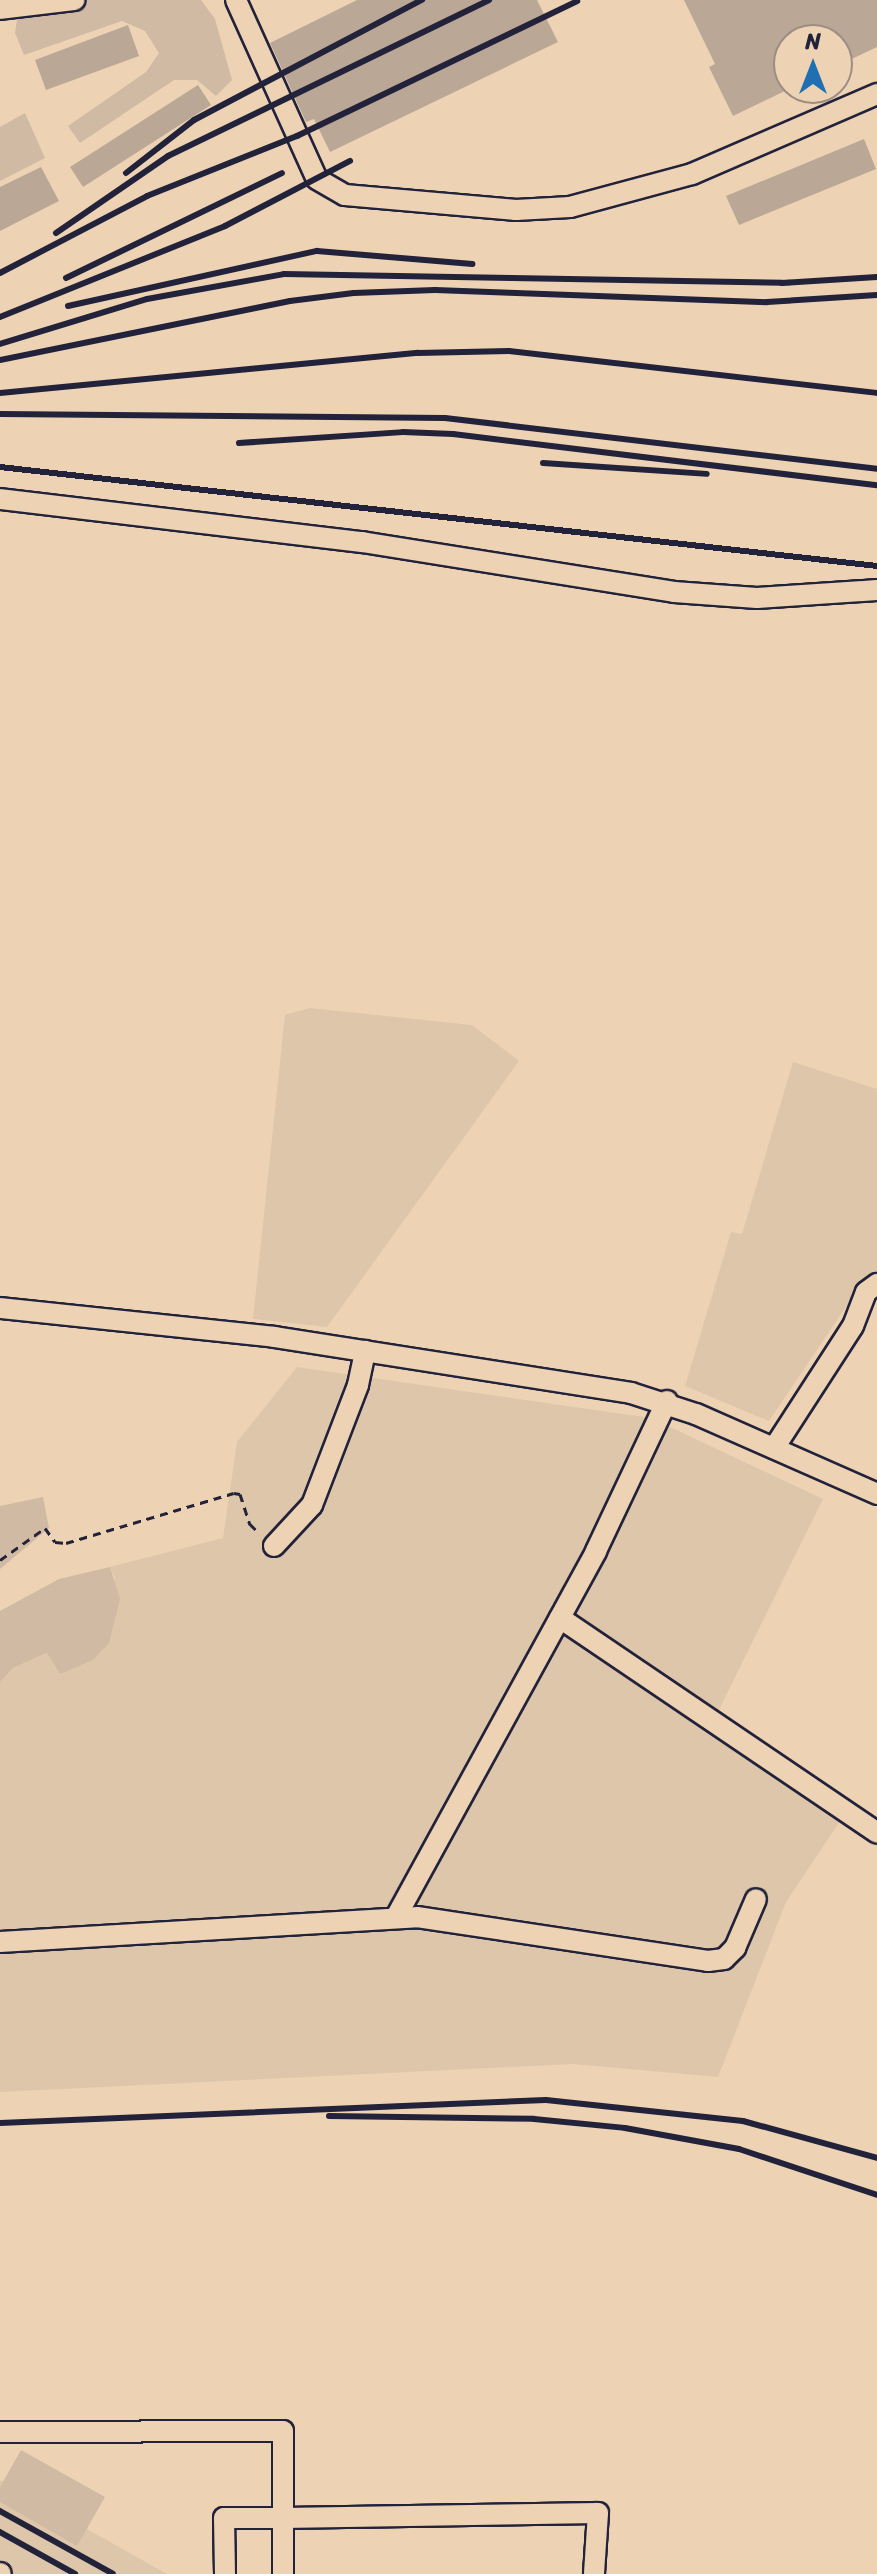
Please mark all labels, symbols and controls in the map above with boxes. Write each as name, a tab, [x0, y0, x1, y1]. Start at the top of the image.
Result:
text: N	[805, 22, 821, 61]
north arrow	[773, 24, 853, 104]

